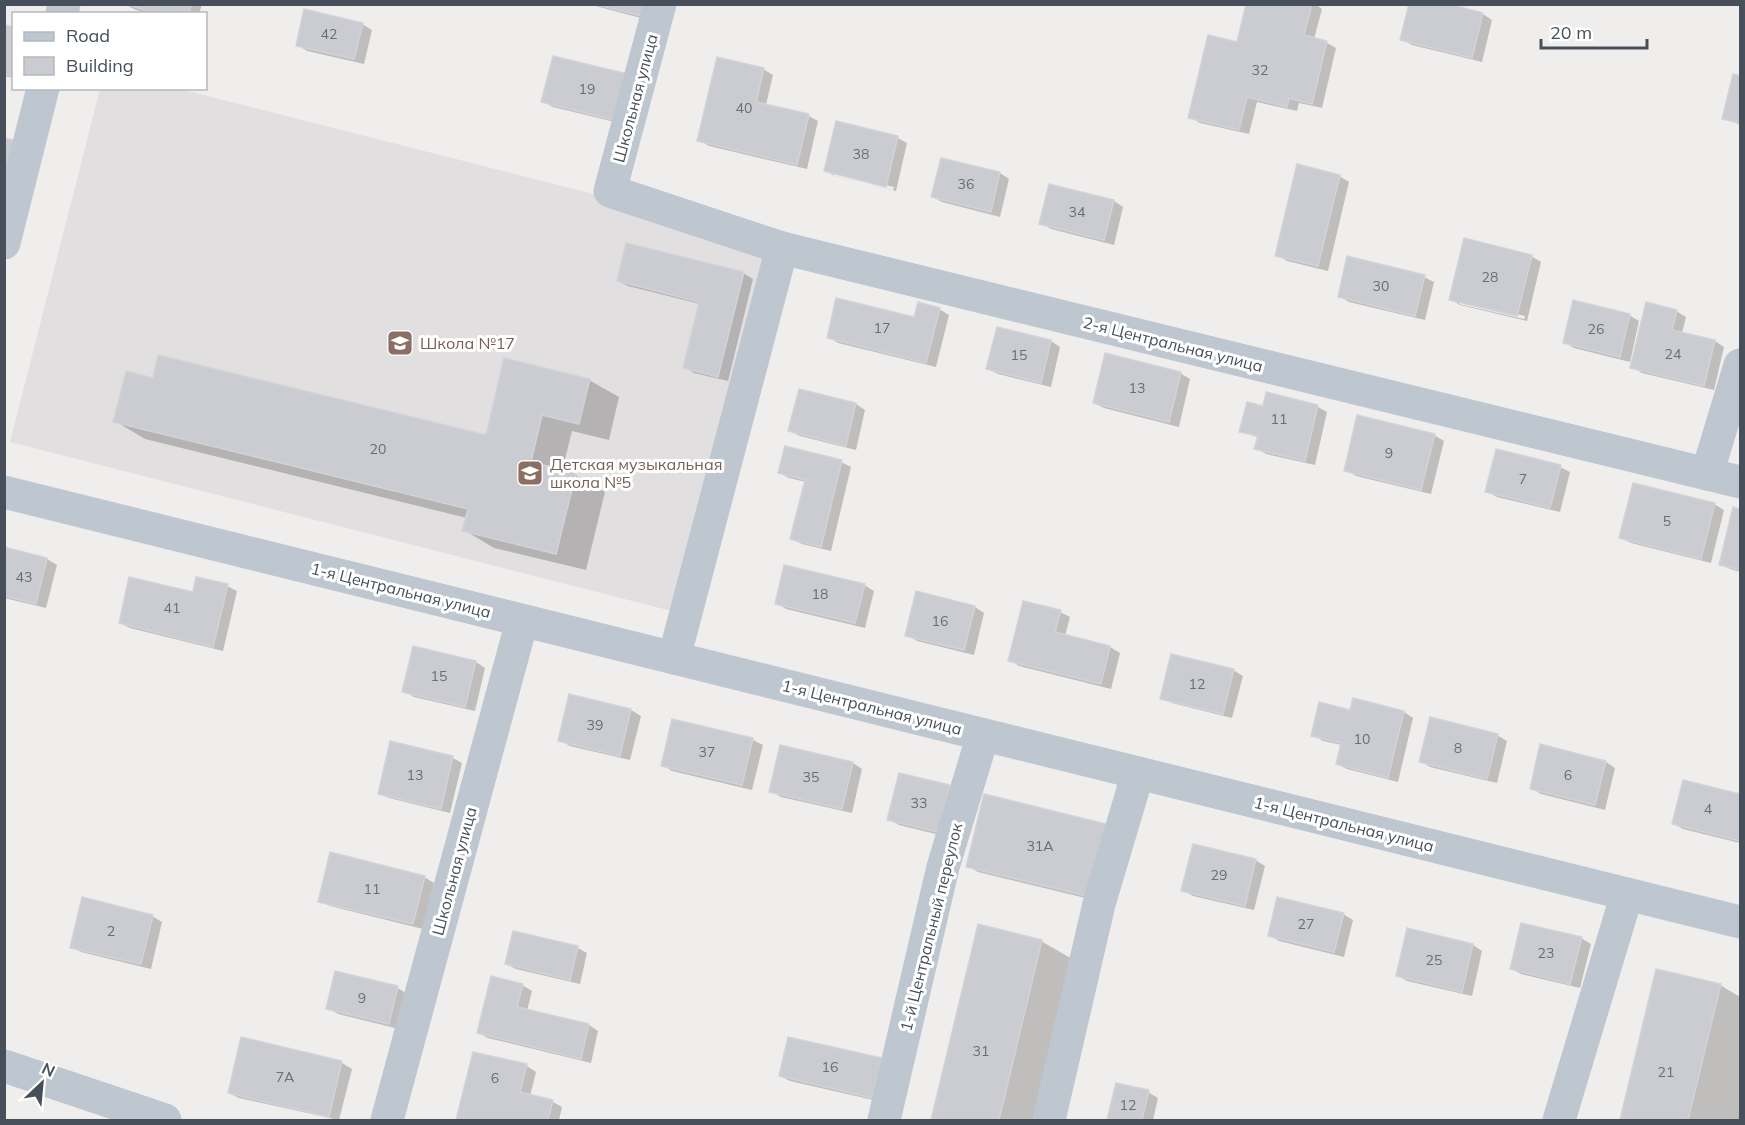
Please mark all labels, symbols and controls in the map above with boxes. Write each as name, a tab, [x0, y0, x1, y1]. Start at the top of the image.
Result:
legend	[12, 12, 207, 90]
scale bar	[1541, 12, 1648, 50]
text: 20 m	[1550, 21, 1592, 44]
text: Road	[66, 24, 110, 47]
house number: 42	[321, 25, 337, 43]
street label: Школьная улица	[608, 32, 662, 164]
text: Building	[66, 54, 134, 77]
house number: 32	[1252, 61, 1268, 79]
house number: 19	[579, 80, 595, 98]
house number: 40	[736, 99, 752, 117]
house number: 38	[853, 145, 869, 163]
house number: 36	[958, 175, 974, 193]
house number: 34	[1069, 203, 1086, 221]
house number: 28	[1482, 268, 1498, 286]
house number: 30	[1373, 277, 1389, 295]
street label: 2-я Центральная улица	[1081, 312, 1265, 376]
house number: 17	[874, 319, 890, 337]
house number: 26	[1588, 320, 1604, 338]
school or university icon: Школа №17	[385, 328, 415, 358]
place label: Школа №17	[420, 333, 515, 353]
house number: 24	[1665, 345, 1682, 363]
house number: 15	[1011, 346, 1027, 364]
house number: 13	[1129, 379, 1145, 397]
house number: 11	[1271, 410, 1287, 428]
house number: 20	[370, 440, 386, 458]
house number: 9	[1385, 444, 1393, 462]
place label: Детская музыкальная школа №5	[550, 454, 722, 492]
school or university icon: Детская музыкальная школа №5	[515, 458, 545, 488]
house number: 7	[1519, 470, 1527, 488]
house number: 5	[1663, 512, 1671, 530]
street label: 1-я Центральная улица	[309, 558, 493, 622]
house number: 43	[16, 568, 32, 586]
house number: 18	[812, 585, 828, 603]
house number: 41	[164, 599, 180, 617]
house number: 16	[932, 612, 948, 630]
house number: 15	[431, 667, 447, 685]
street label: 1-я Центральная улица	[780, 675, 964, 739]
house number: 12	[1189, 675, 1205, 693]
house number: 39	[587, 716, 603, 734]
house number: 10	[1354, 730, 1370, 748]
house number: 8	[1454, 739, 1462, 757]
house number: 37	[699, 743, 715, 761]
house number: 13	[407, 766, 423, 784]
house number: 6	[1564, 766, 1572, 784]
house number: 35	[803, 768, 819, 786]
street label: 1-я Центральная улица	[1252, 792, 1436, 856]
house number: 33	[911, 794, 927, 812]
house number: 4	[1704, 800, 1713, 818]
street label: Школьная улица	[427, 805, 481, 937]
street label: 1-й Центральный переулок	[895, 820, 967, 1033]
house number: 31А	[1026, 837, 1054, 855]
house number: 29	[1211, 866, 1227, 884]
house number: 11	[364, 880, 380, 898]
house number: 27	[1298, 915, 1314, 933]
house number: 2	[107, 922, 115, 940]
house number: 23	[1538, 944, 1554, 962]
house number: 25	[1426, 951, 1442, 969]
house number: 9	[358, 989, 366, 1007]
house number: 31	[973, 1042, 989, 1060]
north arrow	[12, 1053, 72, 1113]
text: N	[39, 1058, 58, 1081]
house number: 16	[822, 1058, 838, 1076]
house number: 21	[1658, 1063, 1674, 1081]
house number: 7А	[276, 1068, 295, 1086]
house number: 6	[491, 1069, 499, 1087]
house number: 12	[1120, 1096, 1136, 1114]

